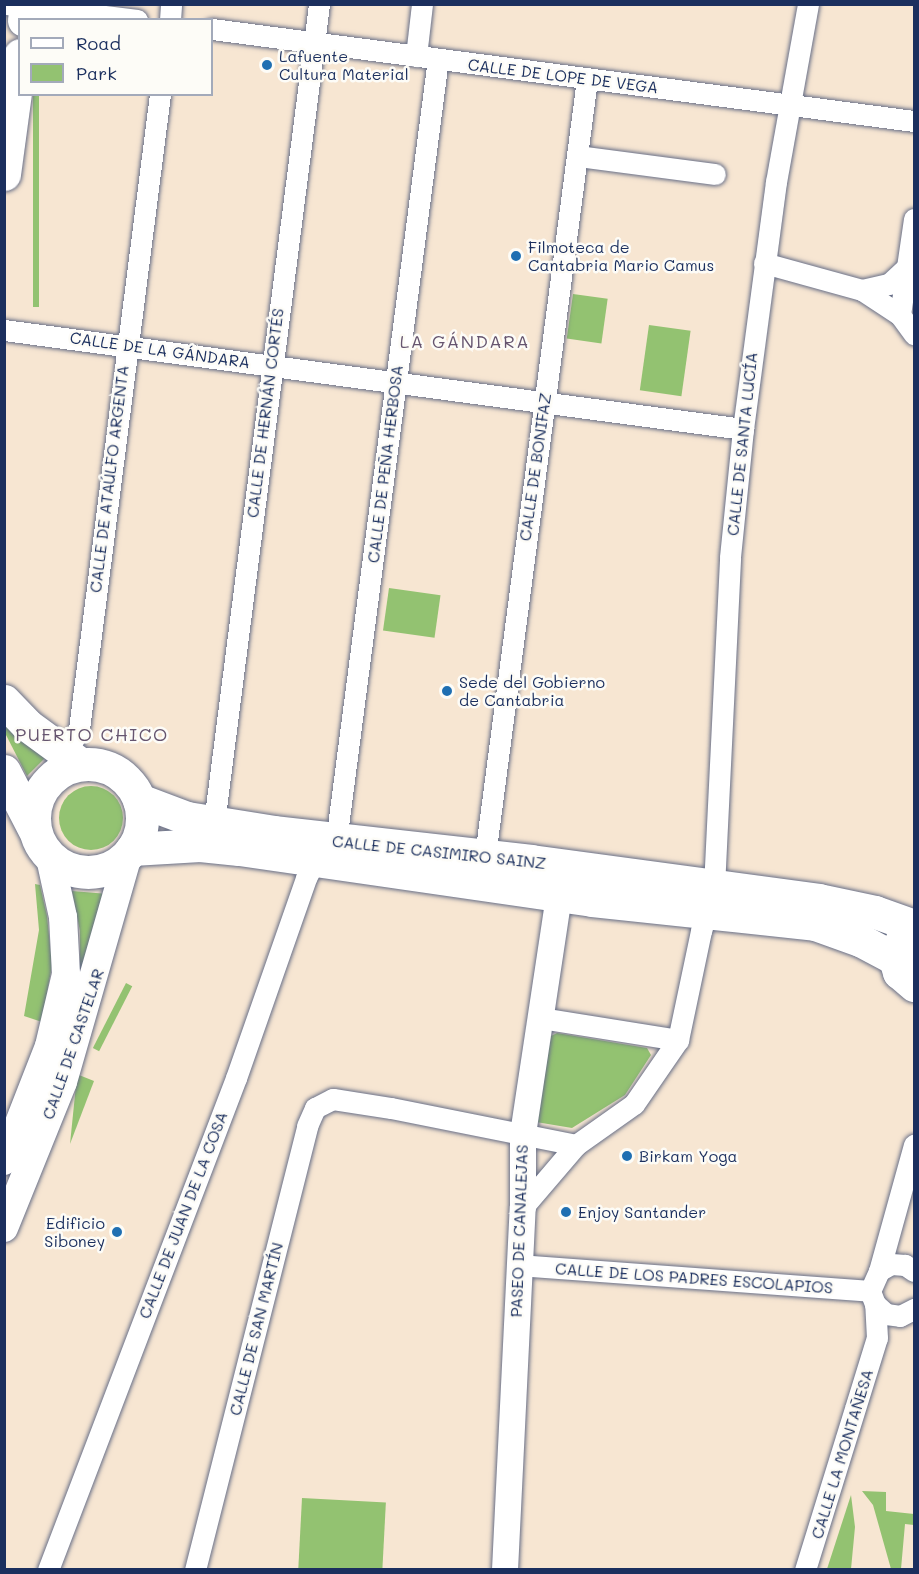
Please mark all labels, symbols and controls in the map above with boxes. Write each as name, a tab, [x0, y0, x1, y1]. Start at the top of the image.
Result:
legend	[18, 18, 213, 96]
text: Road	[76, 31, 121, 55]
place label: Lafuente Cultura Material	[279, 46, 409, 84]
street label: CALLE DE LOPE DE VEGA	[467, 55, 659, 97]
marker: Lafuente Cultura Material	[260, 58, 274, 72]
text: Park	[76, 61, 117, 85]
place label: Filmoteca de Cantabria Mario Camus	[528, 237, 714, 275]
marker: Filmoteca de Cantabria Mario Camus	[509, 249, 523, 263]
street label: CALLE DE HERNÁN CORTÉS	[243, 307, 287, 519]
street label: CALLE DE LA GÁNDARA	[69, 328, 251, 372]
district label: LA GÁNDARA	[400, 330, 530, 352]
street label: CALLE DE SANTA LUCÍA	[723, 351, 761, 537]
street label: CALLE DE ATAÚLFO ARGENTA	[86, 364, 132, 594]
street label: CALLE DE PEÑA HERBOSA	[363, 364, 407, 564]
street label: CALLE DE BONIFAZ	[515, 392, 555, 542]
place label: Sede del Gobierno de Cantabria	[459, 672, 605, 710]
marker: Sede del Gobierno de Cantabria	[440, 684, 454, 698]
district label: PUERTO CHICO	[15, 723, 169, 745]
street label: CALLE DE CASIMIRO SAINZ	[331, 831, 547, 873]
street label: CALLE DE CASTELAR	[38, 966, 108, 1122]
street label: CALLE DE JUAN DE LA COSA	[135, 1109, 231, 1321]
street label: PASEO DE CANALEJAS	[506, 1144, 532, 1318]
place label: Birkam Yoga	[639, 1146, 737, 1166]
marker: Birkam Yoga	[620, 1149, 634, 1163]
place label: Enjoy Santander	[578, 1202, 706, 1222]
marker: Enjoy Santander	[559, 1205, 573, 1219]
place label: Edificio Siboney	[44, 1213, 105, 1251]
marker: Edificio Siboney	[110, 1225, 124, 1239]
street label: CALLE DE SAN MARTÍN	[225, 1240, 287, 1418]
street label: CALLE DE LOS PADRES ESCOLAPIOS	[554, 1259, 834, 1297]
street label: CALLE LA MONTAÑESA	[807, 1367, 877, 1541]

